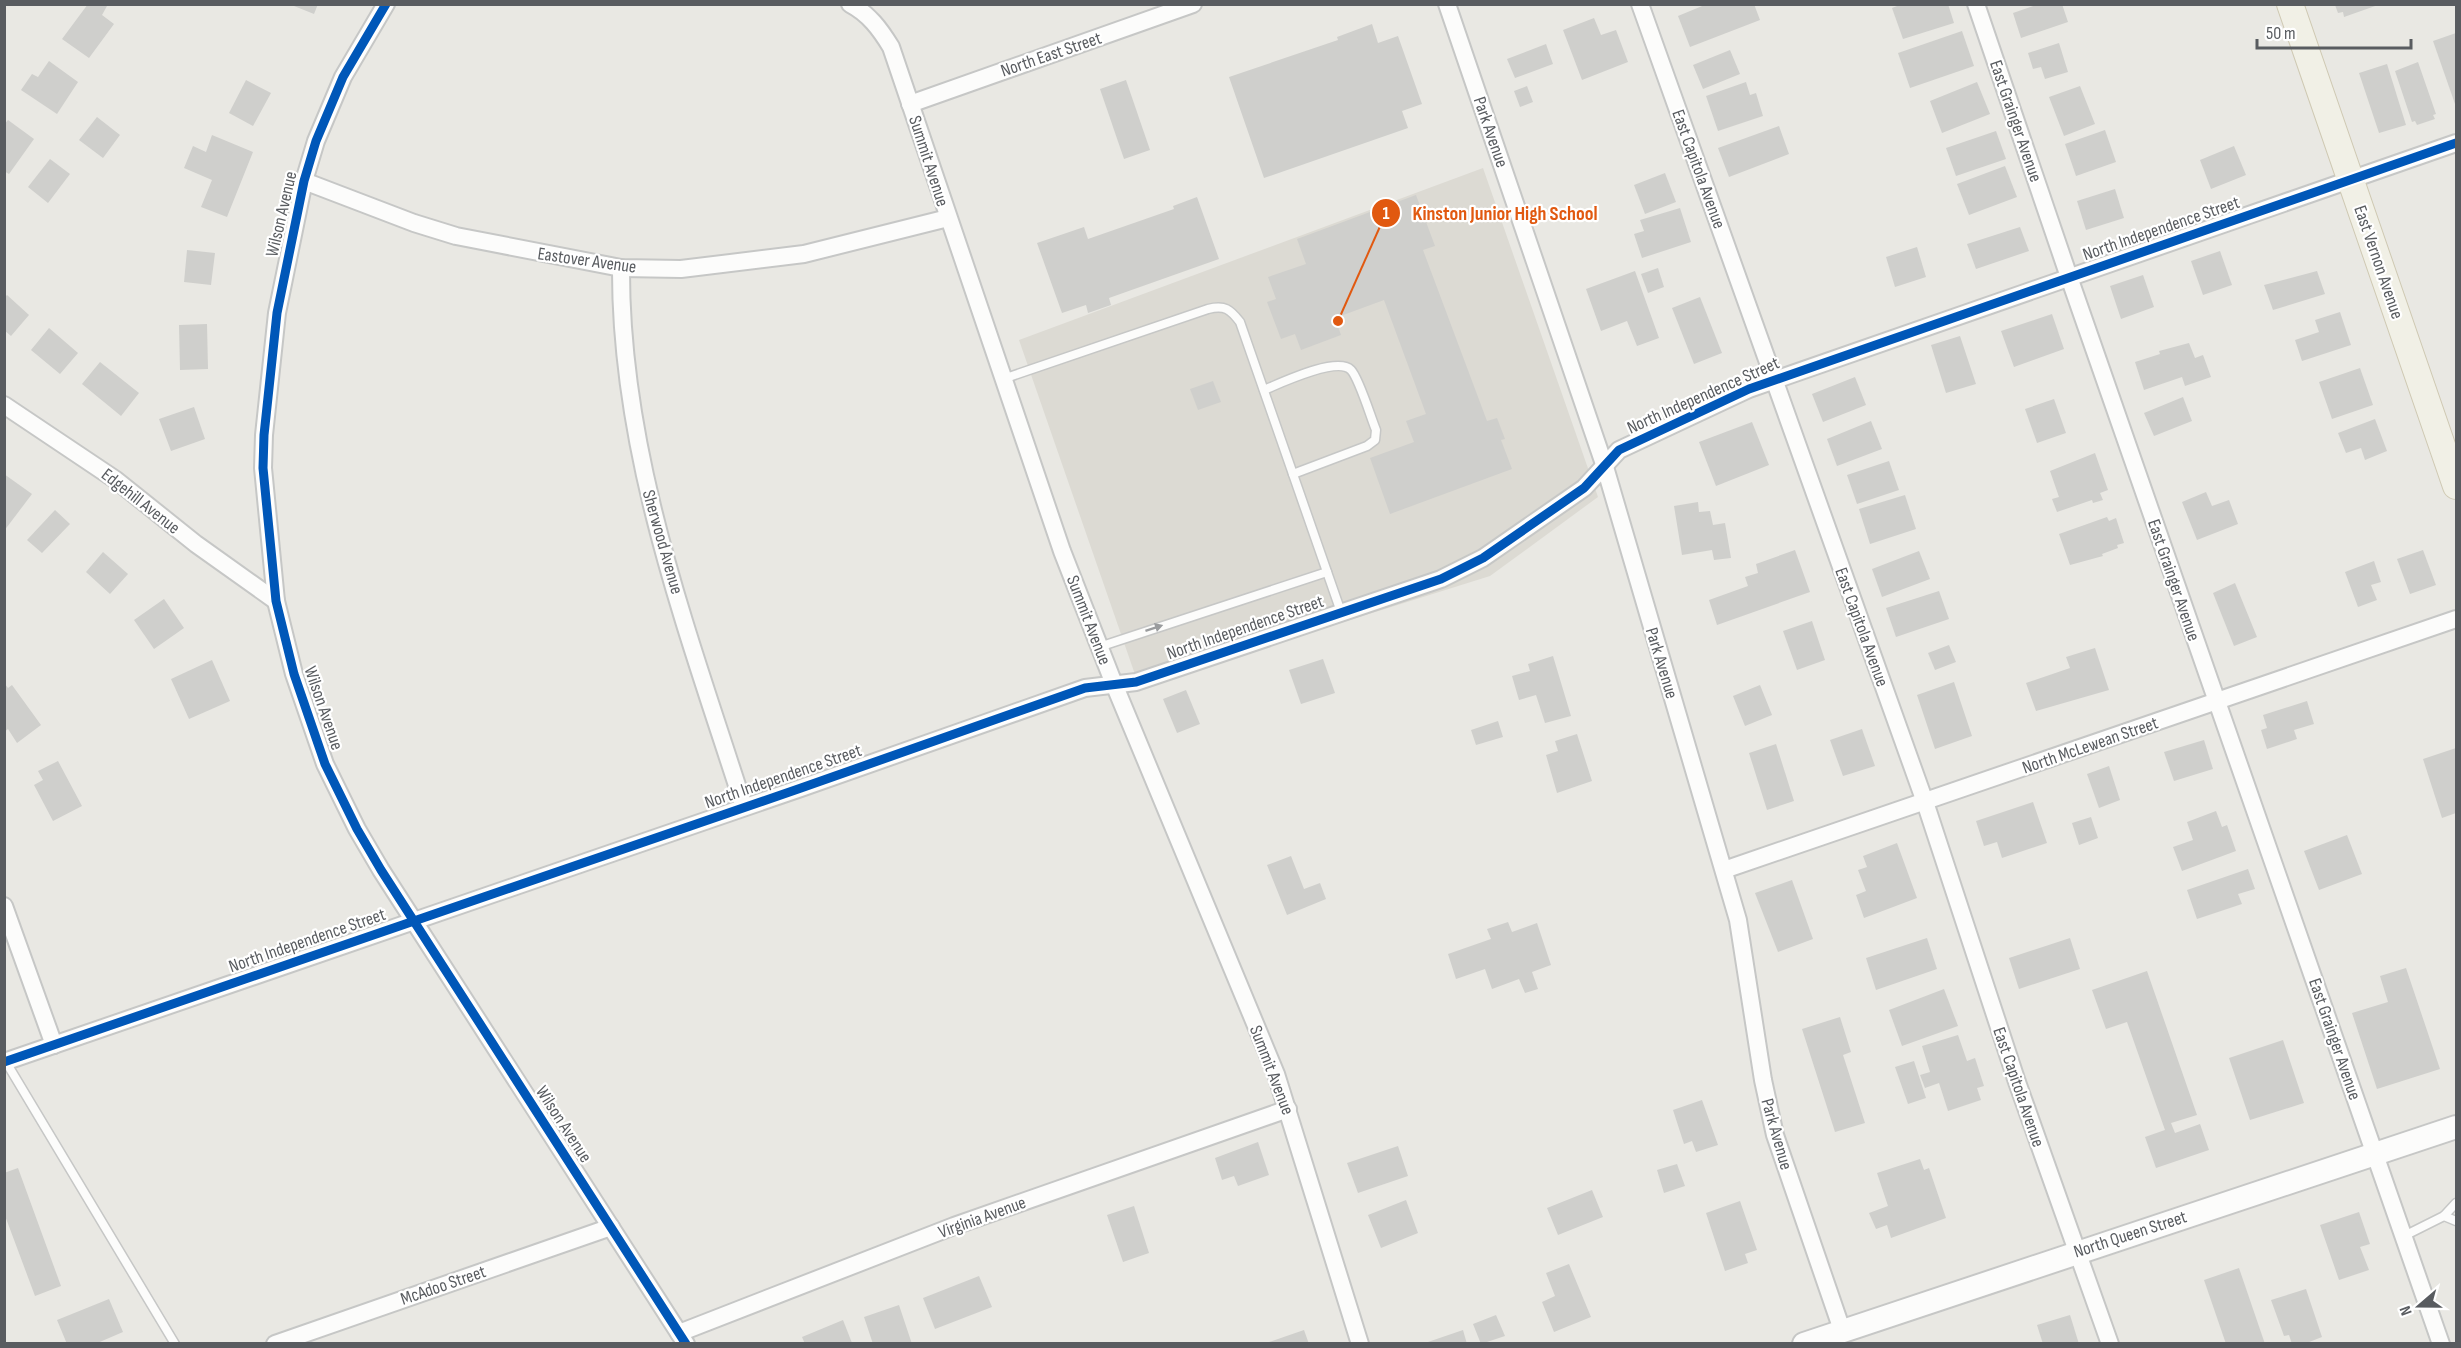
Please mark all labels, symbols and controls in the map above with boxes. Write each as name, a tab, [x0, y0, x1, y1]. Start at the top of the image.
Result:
scale bar	[2257, 12, 2412, 50]
text: 50 m	[2266, 23, 2296, 44]
street label: North East Street	[998, 27, 1105, 81]
street label: East Grainger Avenue	[1985, 58, 2046, 185]
street label: Park Avenue	[1469, 94, 1512, 170]
street label: East Capitola Avenue	[1667, 107, 1730, 232]
street label: Summit Avenue	[904, 113, 953, 209]
street label: Wilson Avenue	[261, 169, 301, 259]
street label: North Independence Street	[2080, 192, 2243, 265]
callout: Kinston Junior High School	[1371, 194, 1610, 232]
text: Kinston Junior High School	[1413, 202, 1597, 226]
text: 1	[1382, 203, 1390, 224]
street label: East Vernon Avenue	[2349, 203, 2408, 322]
street label: Eastover Avenue	[536, 243, 638, 278]
street label: North Independence Street	[1624, 352, 1783, 438]
street label: Edgehill Avenue	[97, 464, 184, 539]
street label: Sherwood Avenue	[638, 488, 687, 597]
street label: East Grainger Avenue	[2143, 517, 2204, 644]
street label: East Capitola Avenue	[1830, 565, 1893, 690]
street label: Summit Avenue	[1062, 573, 1115, 668]
street label: North Independence Street	[1164, 591, 1327, 664]
one-way arrow	[1146, 623, 1164, 633]
street label: Park Avenue	[1641, 625, 1682, 701]
street label: Wilson Avenue	[299, 664, 348, 753]
street label: North McLewean Street	[2019, 712, 2161, 779]
street label: North Independence Street	[702, 740, 865, 813]
street label: North Independence Street	[226, 904, 389, 977]
street label: East Grainger Avenue	[2304, 976, 2365, 1103]
street label: Summit Avenue	[1245, 1023, 1298, 1118]
street label: East Capitola Avenue	[1988, 1025, 2049, 1150]
street label: Wilson Avenue	[531, 1082, 596, 1166]
street label: Park Avenue	[1756, 1096, 1797, 1172]
street label: Virginia Avenue	[936, 1192, 1029, 1243]
street label: North Queen Street	[2071, 1206, 2190, 1263]
street label: McAdoo Street	[398, 1261, 489, 1310]
north arrow	[2389, 1276, 2449, 1336]
text: N	[2396, 1303, 2417, 1318]

